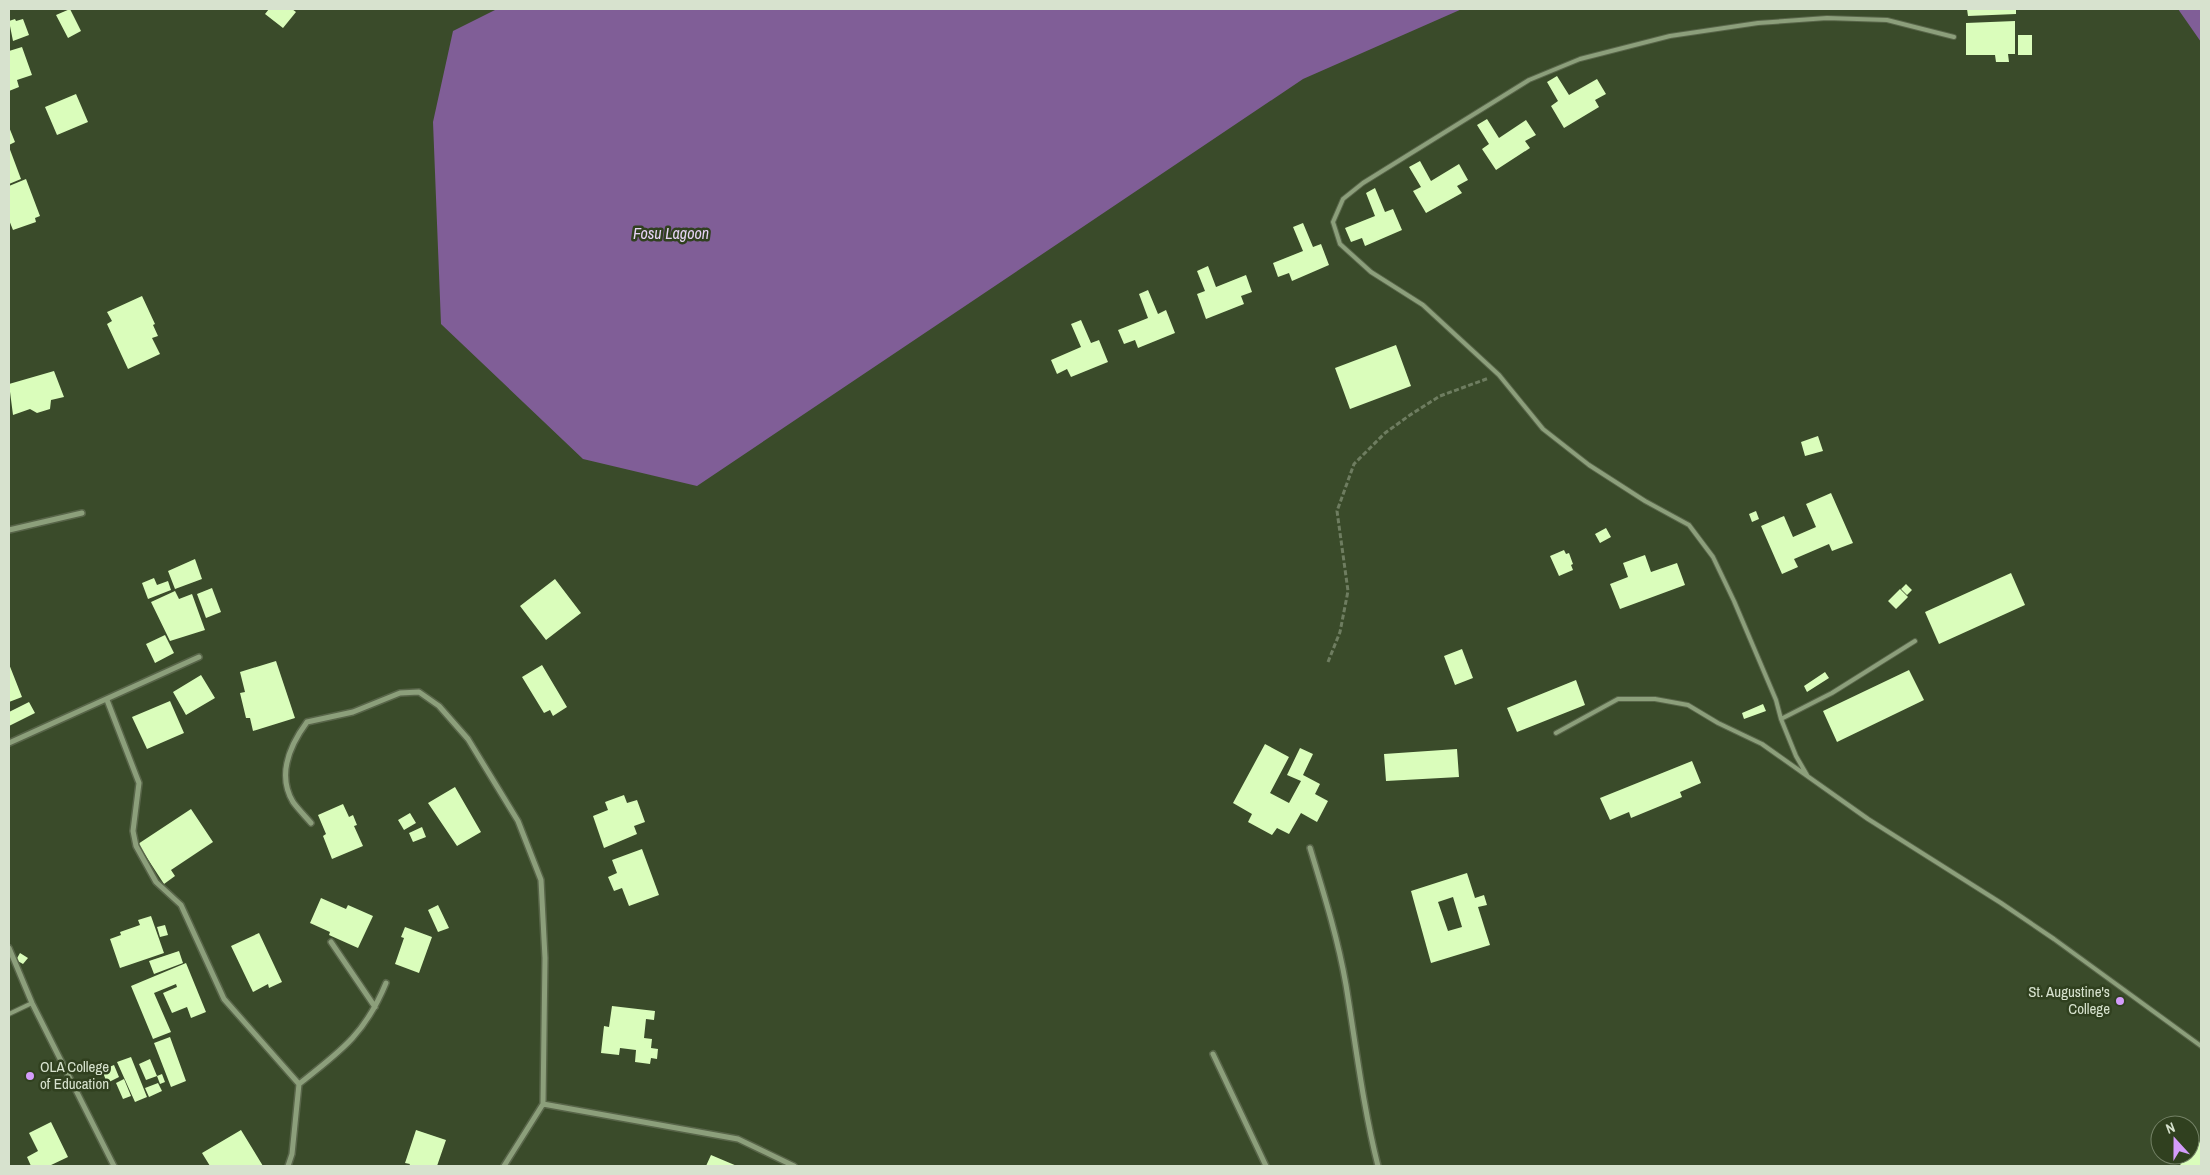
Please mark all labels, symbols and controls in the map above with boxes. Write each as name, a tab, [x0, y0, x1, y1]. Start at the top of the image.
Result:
water label: Fosu Lagoon	[633, 222, 709, 244]
place label: St. Augustine's College	[2028, 981, 2110, 1019]
marker: St. Augustine's College	[2114, 995, 2126, 1007]
place label: OLA College of Education	[40, 1056, 109, 1094]
marker: OLA College of Education	[24, 1070, 36, 1082]
north arrow	[2150, 1115, 2200, 1165]
text: N	[2163, 1118, 2177, 1138]

